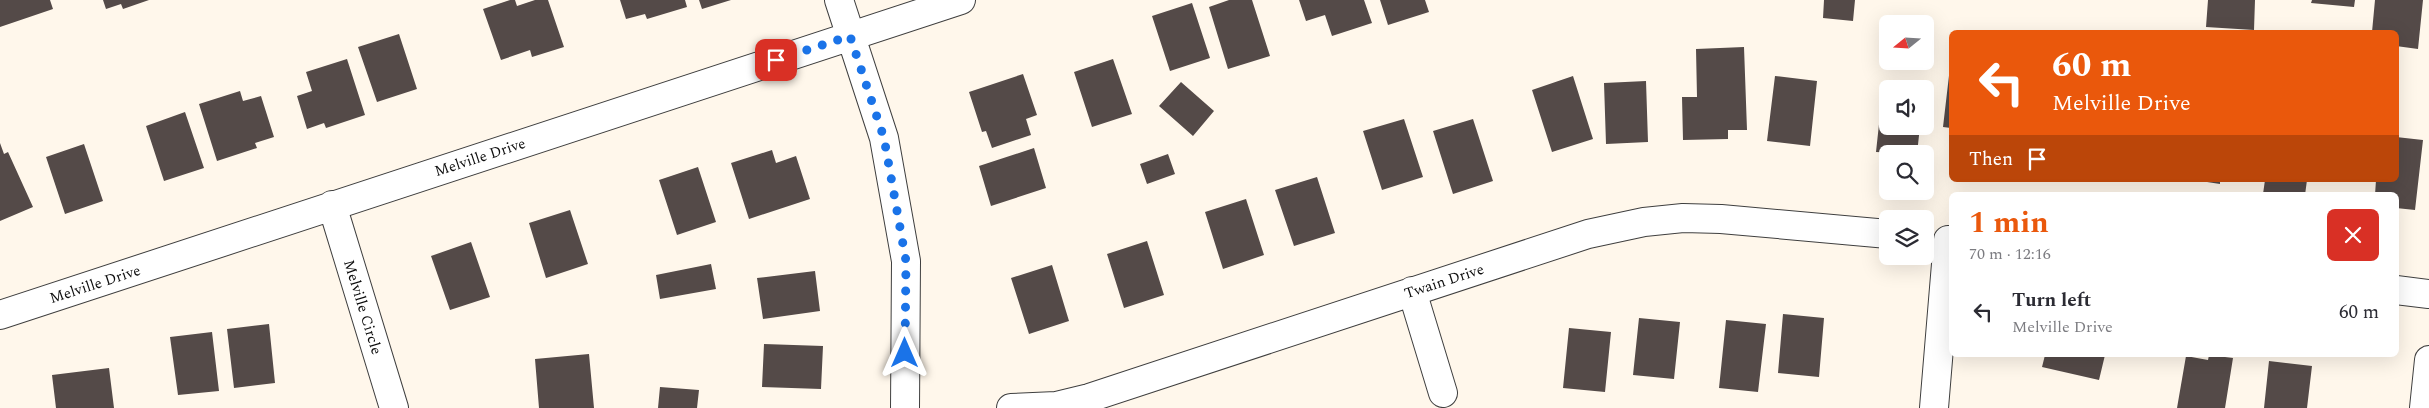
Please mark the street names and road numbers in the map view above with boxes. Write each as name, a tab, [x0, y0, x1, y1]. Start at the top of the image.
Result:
street label: Melville Drive	[432, 132, 529, 183]
street label: Melville Circle	[337, 257, 388, 357]
street label: Twain Drive	[1401, 258, 1487, 305]
street label: Melville Drive	[47, 259, 144, 310]

